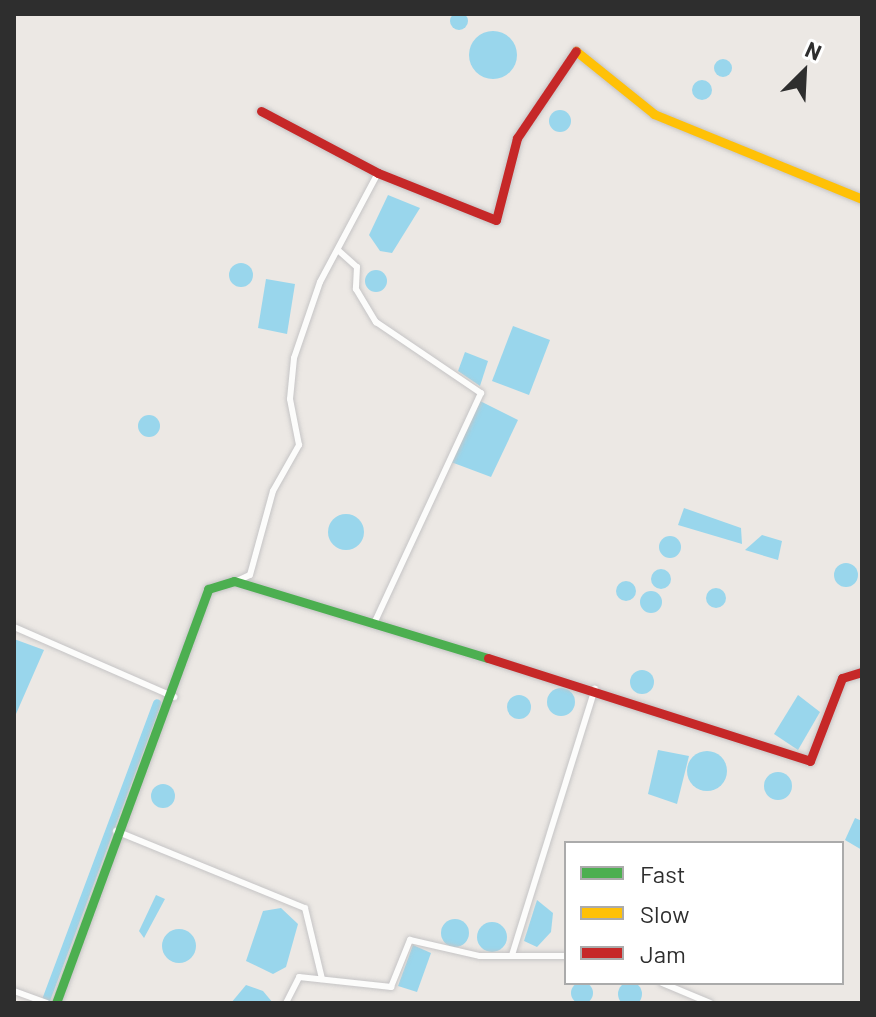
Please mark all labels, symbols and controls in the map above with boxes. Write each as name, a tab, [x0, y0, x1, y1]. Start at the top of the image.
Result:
north arrow	[764, 32, 844, 112]
text: N	[802, 35, 826, 65]
legend	[564, 841, 844, 985]
text: Fast	[640, 859, 685, 888]
text: Slow	[640, 899, 689, 928]
text: Jam	[640, 939, 686, 968]

